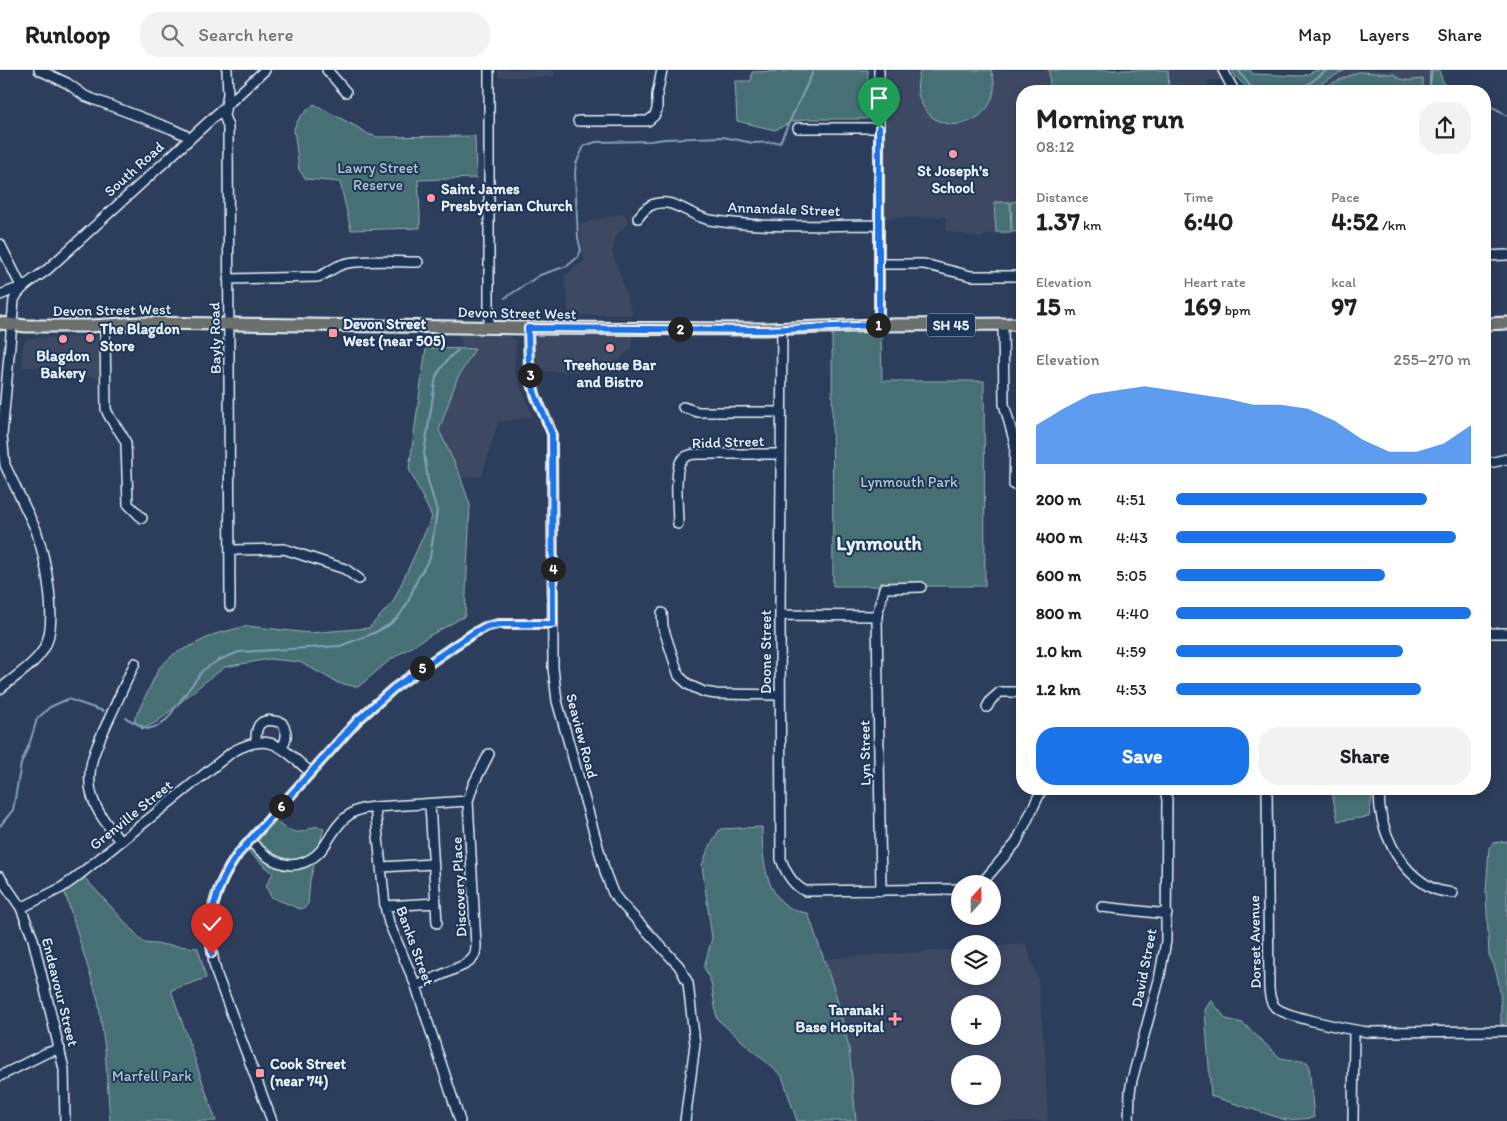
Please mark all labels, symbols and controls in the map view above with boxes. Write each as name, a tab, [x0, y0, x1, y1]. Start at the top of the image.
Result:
search box	[140, 12, 490, 57]
text: Runloop	[25, 20, 110, 49]
icon: search	[158, 21, 186, 49]
text: Search here	[198, 23, 293, 46]
text: Map	[1298, 24, 1331, 46]
text: Layers	[1359, 24, 1409, 46]
text: Share	[1437, 24, 1482, 46]
pin	[858, 77, 900, 128]
icon: arrive	[865, 84, 893, 112]
text: Morning run	[1036, 101, 1184, 135]
button: share	[1419, 102, 1471, 154]
text: 08:12	[1036, 137, 1074, 156]
street label: South Road	[101, 138, 167, 200]
marker: St Joseph's School	[947, 148, 959, 160]
park label: Lawry Street Reserve	[337, 159, 419, 194]
place label: St Joseph's School	[917, 162, 989, 197]
place label: Saint James Presbyterian Church	[441, 180, 573, 216]
text: Distance	[1036, 189, 1088, 206]
text: Time	[1184, 189, 1214, 206]
text: Pace	[1331, 189, 1359, 206]
marker: Saint James Presbyterian Church	[425, 192, 437, 204]
street label: Annandale Street	[727, 198, 841, 220]
text: 1.37	[1036, 206, 1080, 236]
text: 6:40	[1184, 206, 1233, 236]
text: 4:52	[1331, 206, 1379, 236]
text: km	[1080, 217, 1101, 234]
text: /km	[1379, 217, 1406, 234]
text: Elevation	[1036, 274, 1092, 291]
text: Heart rate	[1184, 274, 1246, 291]
text: kcal	[1331, 274, 1356, 291]
text: 15	[1036, 291, 1061, 321]
text: 169	[1184, 291, 1222, 321]
text: 97	[1331, 291, 1357, 321]
street label: Devon Street West	[52, 300, 172, 320]
street label: Bayly Road	[205, 301, 225, 374]
text: m	[1061, 302, 1076, 319]
text: bpm	[1222, 302, 1251, 319]
street label: Devon Street West	[457, 303, 577, 323]
pin: 1	[866, 312, 890, 338]
road number: SH 45	[927, 314, 975, 336]
place label: Devon Street West (near 505)	[343, 315, 446, 351]
pin: 2	[668, 316, 692, 342]
text: 1	[875, 317, 882, 334]
place label: The Blagdon Store	[99, 320, 181, 355]
text: 2	[677, 321, 684, 338]
marker: Devon Street West (near 505)	[327, 327, 339, 339]
marker: The Blagdon Store	[84, 332, 96, 344]
marker: Blagdon Bakery	[57, 333, 69, 345]
marker: Treehouse Bar and Bistro	[604, 342, 616, 354]
place label: Blagdon Bakery	[36, 347, 90, 383]
text: Elevation	[1036, 350, 1100, 369]
text: 255–270 m	[1394, 350, 1471, 369]
place label: Treehouse Bar and Bistro	[563, 356, 657, 391]
pin: 3	[518, 362, 542, 388]
text: 3	[527, 367, 534, 384]
street label: Ridd Street	[691, 432, 765, 452]
park label: Lynmouth Park	[860, 473, 958, 491]
text: 200 m	[1036, 490, 1081, 509]
text: 4:51	[1116, 490, 1145, 509]
text: 400 m	[1036, 528, 1082, 547]
text: 4:43	[1116, 528, 1148, 547]
district label: Lynmouth	[836, 531, 923, 556]
pin: 4	[540, 556, 566, 582]
text: 4	[549, 561, 558, 578]
text: 600 m	[1036, 566, 1081, 585]
text: 5:05	[1116, 566, 1147, 585]
text: 800 m	[1036, 604, 1082, 623]
text: 4:40	[1116, 604, 1149, 623]
street label: Doone Street	[757, 610, 775, 694]
text: 1.0 km	[1036, 642, 1082, 661]
text: 4:59	[1116, 642, 1146, 661]
pin: 5	[410, 656, 434, 680]
text: 5	[419, 660, 426, 677]
text: 1.2 km	[1036, 680, 1081, 699]
text: 4:53	[1116, 680, 1147, 699]
street label: Seaview Road	[562, 692, 602, 780]
street label: Lyn Street	[855, 720, 875, 786]
button: Save	[1036, 727, 1249, 785]
button: Share	[1259, 727, 1471, 785]
street label: Grenville Street	[86, 776, 176, 854]
pin: 6	[268, 794, 294, 818]
text: 6	[278, 798, 285, 815]
street label: Discovery Place	[447, 836, 471, 938]
north arrow	[951, 875, 1001, 925]
map controls	[951, 875, 1001, 1105]
street label: Dorset Avenue	[1245, 895, 1265, 989]
pin	[191, 903, 233, 954]
street label: Banks Street	[392, 904, 438, 989]
icon: check	[198, 910, 226, 938]
street label: David Street	[1128, 927, 1161, 1009]
button: layers	[951, 935, 1001, 985]
street label: Endeavour Street	[38, 936, 82, 1049]
button: +	[951, 995, 1001, 1045]
place label: Taranaki Base Hospital	[796, 1001, 885, 1037]
marker: Taranaki Base Hospital	[888, 1012, 902, 1026]
place label: Cook Street (near 74)	[270, 1055, 346, 1091]
button: −	[951, 1055, 1001, 1105]
park label: Marfell Park	[112, 1067, 192, 1085]
marker: Cook Street (near 74)	[254, 1067, 266, 1079]

